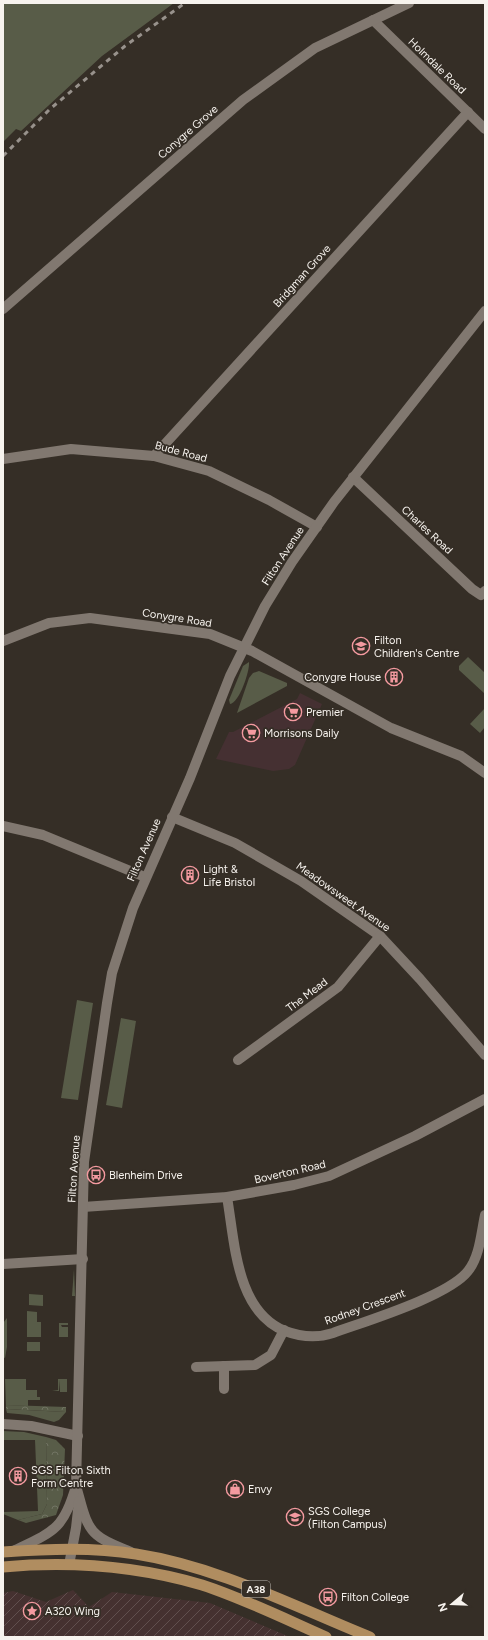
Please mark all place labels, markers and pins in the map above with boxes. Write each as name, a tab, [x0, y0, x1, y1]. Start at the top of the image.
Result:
place label: Filton Children's Centre	[374, 634, 459, 660]
school or university icon: Filton Children's Centre	[351, 636, 371, 656]
building icon: Conygre House	[384, 667, 404, 687]
place label: Conygre House	[304, 671, 381, 684]
supermarket icon: Premier	[283, 702, 303, 722]
place label: Premier	[306, 706, 344, 719]
supermarket icon: Morrisons Daily	[241, 723, 261, 743]
place label: Morrisons Daily	[264, 727, 339, 740]
place label: Light & Life Bristol	[203, 863, 255, 889]
building icon: Light & Life Bristol	[180, 865, 200, 885]
bus stop icon: Blenheim Drive	[86, 1165, 106, 1185]
place label: Blenheim Drive	[109, 1169, 183, 1182]
place label: SGS Filton Sixth Form Centre	[31, 1464, 111, 1490]
building icon: SGS Filton Sixth Form Centre	[8, 1466, 28, 1486]
shop icon: Envy	[225, 1479, 245, 1499]
place label: Envy	[248, 1483, 272, 1496]
place label: SGS College (Filton Campus)	[308, 1505, 387, 1531]
school or university icon: SGS College (Filton Campus)	[285, 1507, 305, 1527]
bus stop icon: Filton College	[318, 1587, 338, 1607]
place label: Filton College	[341, 1591, 409, 1604]
place icon: A320 Wing	[22, 1601, 42, 1621]
place label: A320 Wing	[45, 1605, 100, 1618]

